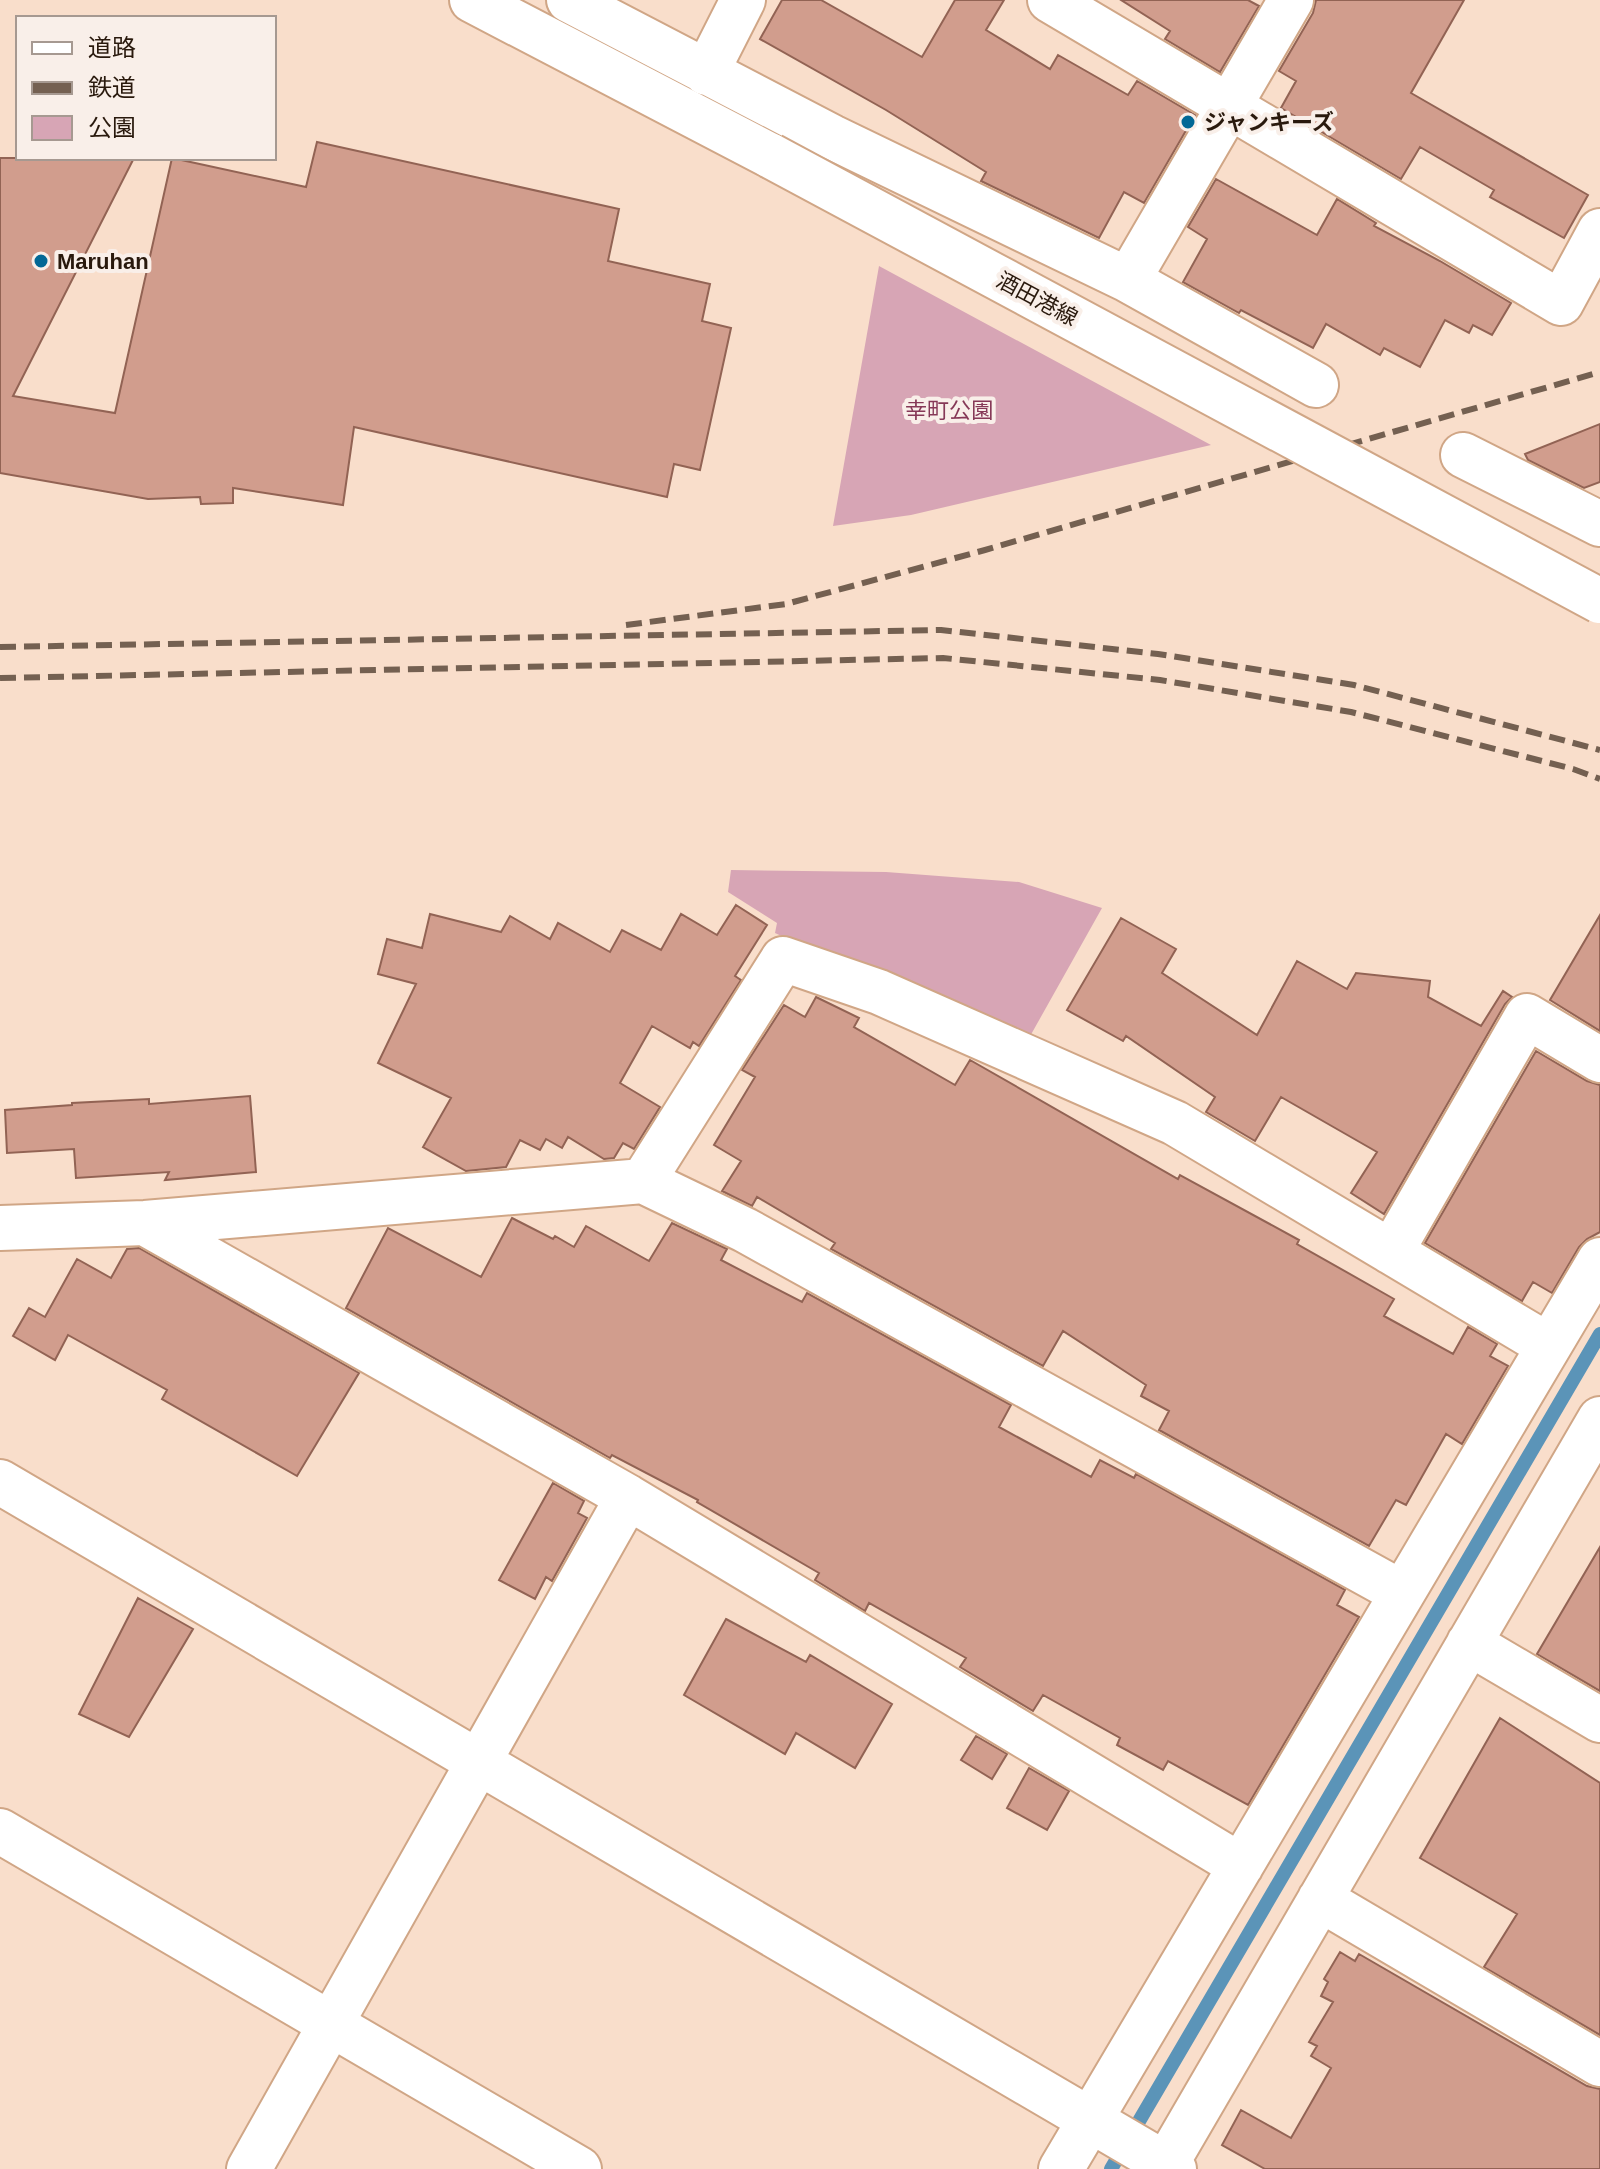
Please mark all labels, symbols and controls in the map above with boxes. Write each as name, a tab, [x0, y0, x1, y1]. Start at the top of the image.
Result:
legend	[16, 16, 276, 160]
text: 道路	[88, 34, 136, 61]
text: 鉄道	[88, 74, 136, 101]
place label: ジャンキーズ	[1204, 110, 1334, 135]
marker: ジャンキーズ	[1179, 113, 1197, 131]
text: 公園	[88, 114, 136, 141]
place label: Maruhan	[57, 249, 149, 274]
marker: Maruhan	[32, 252, 50, 270]
street label: 酒田港線	[992, 267, 1082, 331]
park label: 幸町公園	[905, 398, 993, 423]

